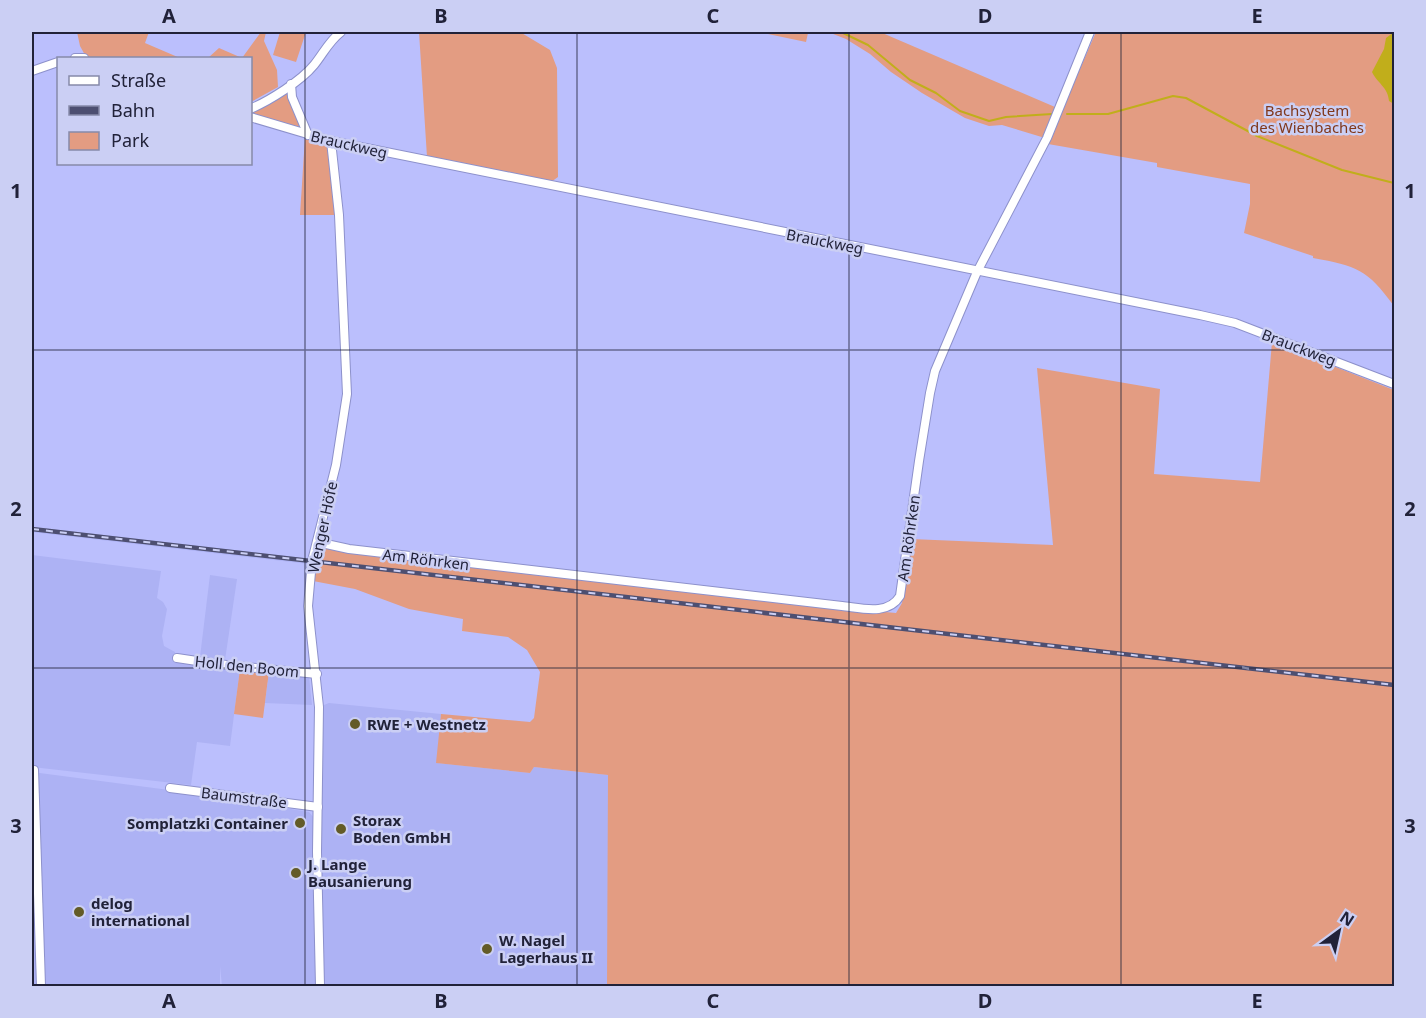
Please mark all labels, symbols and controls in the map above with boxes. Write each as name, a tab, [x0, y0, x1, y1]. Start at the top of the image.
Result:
text: A	[162, 2, 176, 29]
text: B	[434, 2, 448, 29]
text: C	[707, 2, 720, 29]
text: D	[978, 2, 992, 29]
text: E	[1251, 2, 1263, 29]
legend	[57, 57, 252, 165]
text: Straße	[111, 68, 166, 92]
text: Bahn	[111, 98, 155, 122]
park label: Bachsystem des Wienbaches	[1250, 100, 1364, 137]
street label: Brauckweg	[309, 125, 389, 163]
text: Park	[111, 128, 149, 152]
text: 1	[10, 177, 22, 204]
text: 1	[1404, 177, 1416, 204]
street label: Brauckweg	[785, 224, 865, 258]
street label: Brauckweg	[1259, 324, 1339, 370]
street label: Wenger Höfe	[303, 479, 341, 575]
street label: Am Röhrken	[892, 493, 924, 583]
text: 2	[10, 495, 22, 522]
text: 2	[1404, 495, 1416, 522]
street label: Am Röhrken	[382, 544, 470, 574]
street label: Holl den Boom	[194, 651, 300, 681]
place label: RWE + Westnetz	[367, 714, 486, 734]
marker: RWE + Westnetz	[348, 717, 362, 731]
street label: Baumstraße	[200, 782, 288, 812]
place label: Storax Boden GmbH	[353, 810, 451, 847]
text: 3	[10, 812, 22, 839]
text: 3	[1404, 812, 1416, 839]
place label: Somplatzki Container	[127, 813, 288, 833]
marker: Somplatzki Container	[293, 816, 307, 830]
marker: Storax Boden GmbH	[334, 822, 348, 836]
place label: J. Lange Bausanierung	[306, 854, 412, 891]
marker: J. Lange Bausanierung	[289, 866, 303, 880]
place label: delog international	[91, 893, 190, 930]
north arrow	[1309, 901, 1369, 961]
marker: delog international	[72, 905, 86, 919]
text: N	[1336, 906, 1359, 931]
place label: W. Nagel Lagerhaus II	[499, 930, 593, 967]
marker: W. Nagel Lagerhaus II	[480, 942, 494, 956]
text: A	[162, 987, 176, 1014]
text: B	[434, 987, 448, 1014]
text: C	[707, 987, 720, 1014]
text: D	[978, 987, 992, 1014]
text: E	[1251, 987, 1263, 1014]

